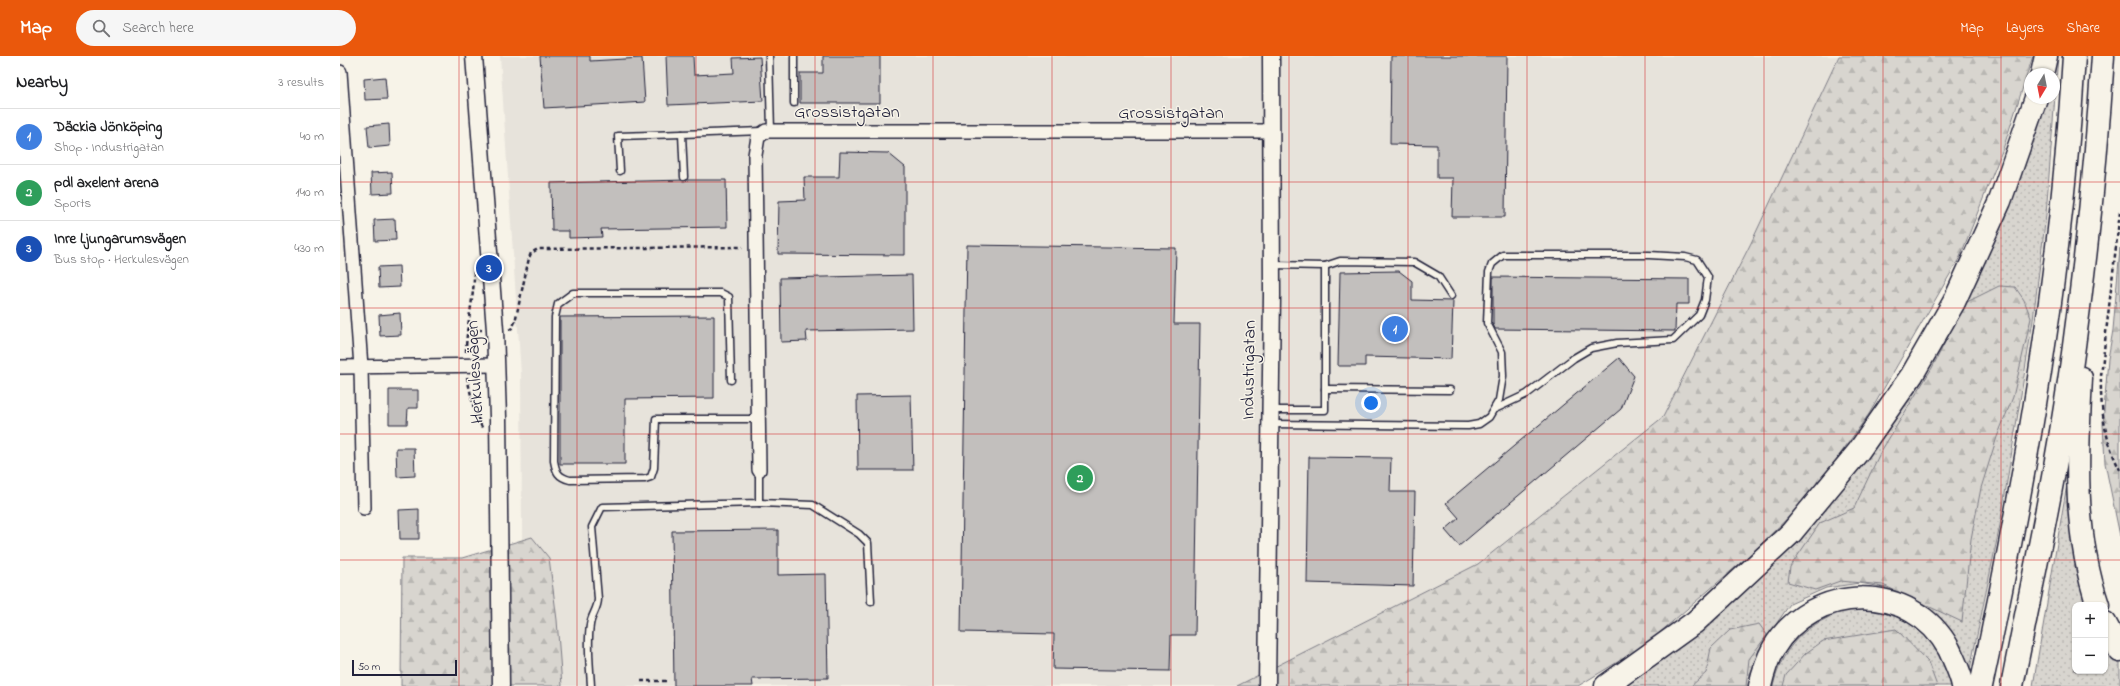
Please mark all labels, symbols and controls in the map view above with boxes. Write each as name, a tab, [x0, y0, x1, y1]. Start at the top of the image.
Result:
search box	[76, 10, 356, 46]
text: Map	[20, 15, 52, 42]
icon: search	[90, 17, 112, 39]
text: Search here	[122, 17, 194, 39]
text: Map	[1960, 18, 1984, 39]
text: Layers	[2006, 18, 2044, 39]
text: Share	[2066, 18, 2100, 39]
north arrow	[2024, 68, 2060, 104]
text: Nearby	[16, 70, 68, 95]
text: 3 results	[278, 73, 324, 92]
street label: Grossistgatan	[794, 100, 900, 127]
street label: Grossistgatan	[1118, 101, 1224, 128]
text: Däckia Jönköping	[54, 116, 162, 138]
text: 1	[27, 127, 31, 146]
text: 40 m	[300, 127, 324, 146]
text: Shop · Industrigatan	[54, 138, 164, 157]
text: pdl axelent arena	[54, 172, 159, 194]
text: 2	[26, 183, 32, 202]
text: 140 m	[296, 183, 324, 202]
text: Sports	[54, 194, 91, 213]
text: Inre Ljungarumsvägen	[54, 228, 186, 250]
text: 3	[26, 239, 32, 258]
text: 430 m	[294, 239, 324, 258]
text: Bus stop · Herkulesvägen	[54, 250, 189, 269]
pin: 3	[476, 253, 502, 283]
pin: 1	[1382, 314, 1408, 344]
street label: Herkulesvägen	[460, 319, 493, 424]
street label: Industrigatan	[1236, 320, 1265, 420]
your location	[1361, 393, 1381, 413]
pin: 2	[1067, 463, 1093, 493]
map controls	[2072, 602, 2108, 674]
button: +	[2072, 602, 2108, 638]
button: −	[2072, 638, 2108, 674]
scale bar	[352, 658, 457, 677]
text: 50 m	[358, 659, 380, 675]

